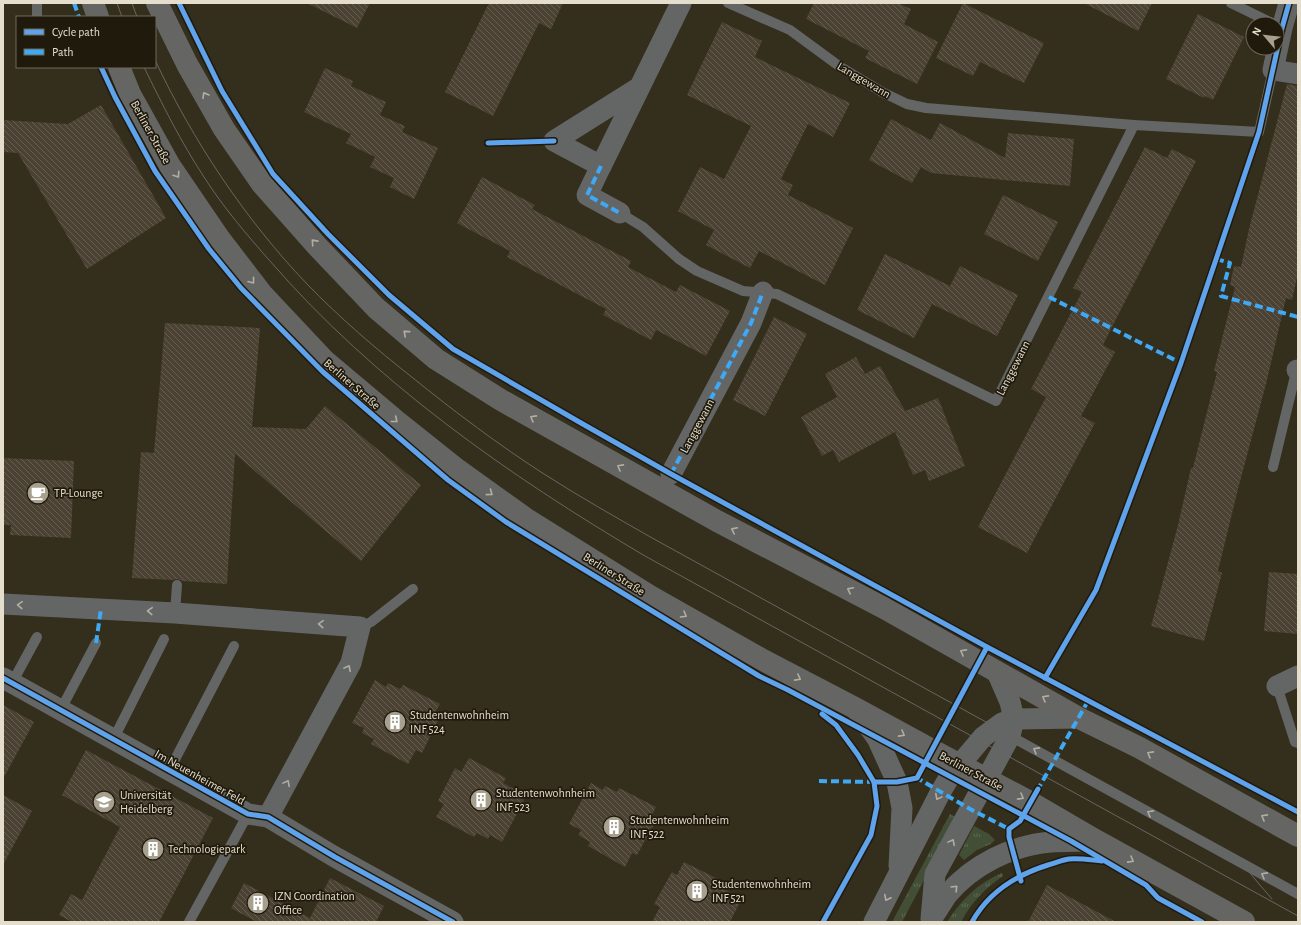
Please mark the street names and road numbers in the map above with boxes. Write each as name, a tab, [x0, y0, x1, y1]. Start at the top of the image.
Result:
street label: Langgewann	[835, 60, 893, 100]
street label: Berliner Straße	[129, 98, 173, 166]
street label: Langgewann	[994, 339, 1032, 397]
street label: Berliner Straße	[322, 356, 382, 412]
street label: Langgewann	[678, 397, 716, 455]
street label: Berliner Straße	[581, 550, 647, 598]
street label: Im Neuenheimer Feld	[153, 747, 247, 807]
street label: Berliner Straße	[937, 749, 1005, 793]

